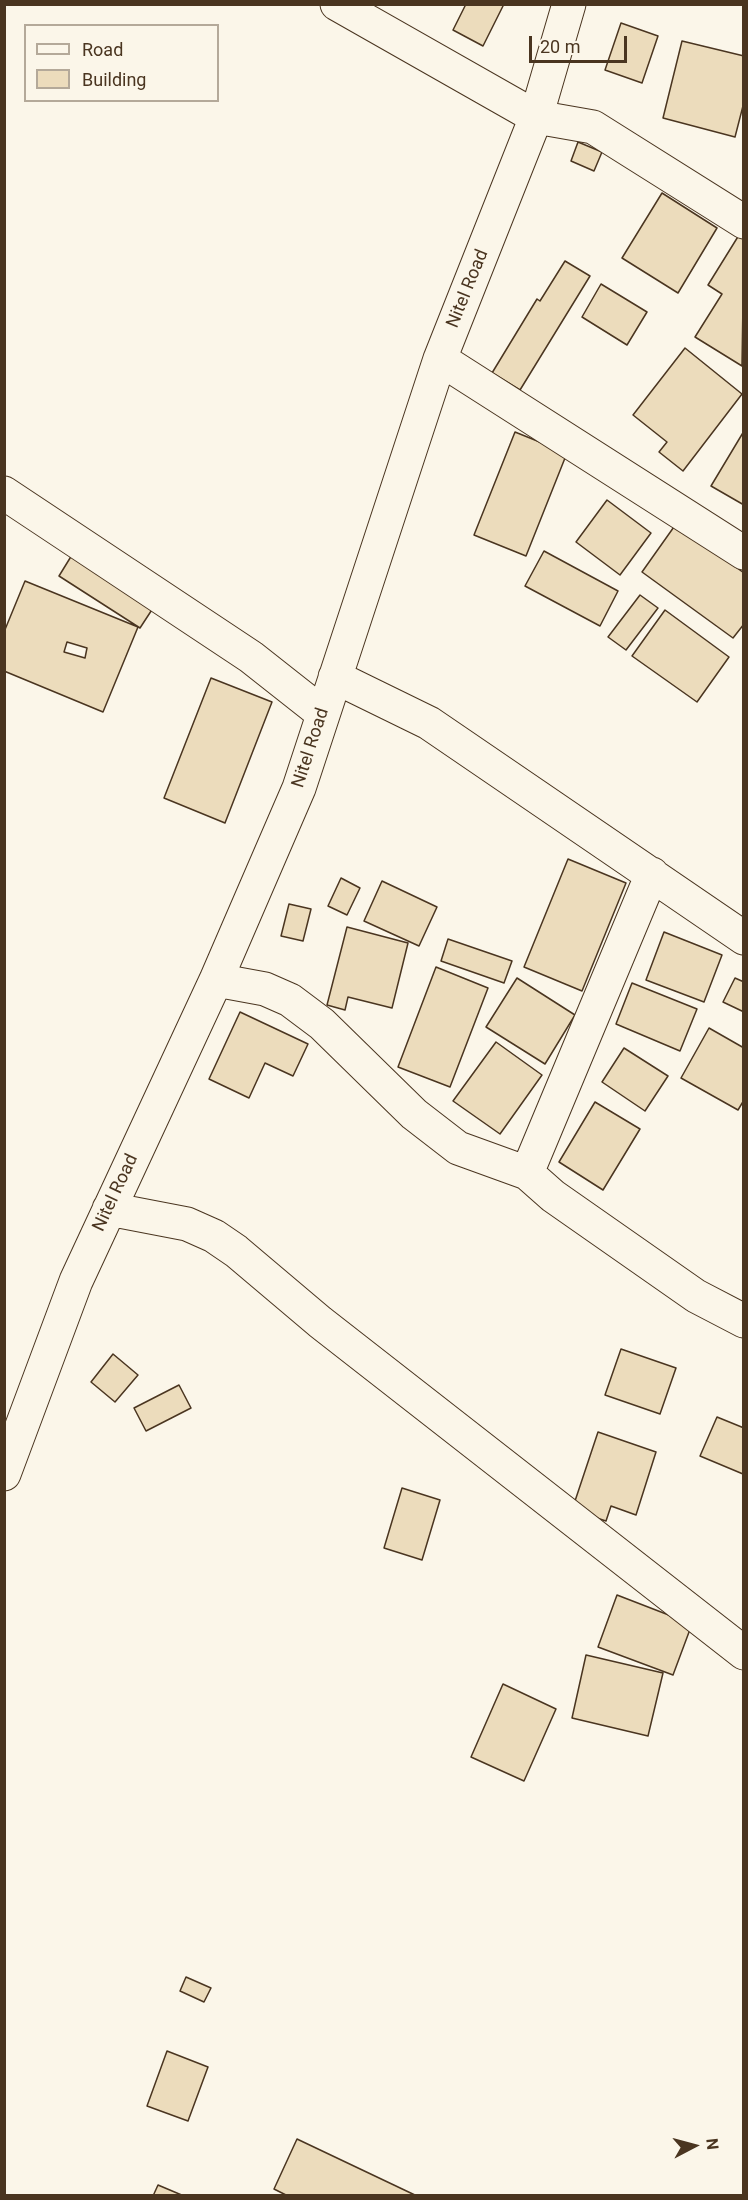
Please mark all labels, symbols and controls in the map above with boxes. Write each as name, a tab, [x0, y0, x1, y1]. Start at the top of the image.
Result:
legend	[24, 24, 219, 102]
scale bar	[532, 24, 630, 62]
text: 20 m	[540, 36, 580, 57]
text: Road	[82, 39, 123, 60]
text: Building	[82, 69, 146, 90]
street label: Nitel Road	[442, 247, 494, 331]
street label: Nitel Road	[288, 705, 334, 791]
street label: Nitel Road	[89, 1151, 143, 1235]
north arrow	[664, 2116, 724, 2176]
text: N	[702, 2137, 722, 2151]

